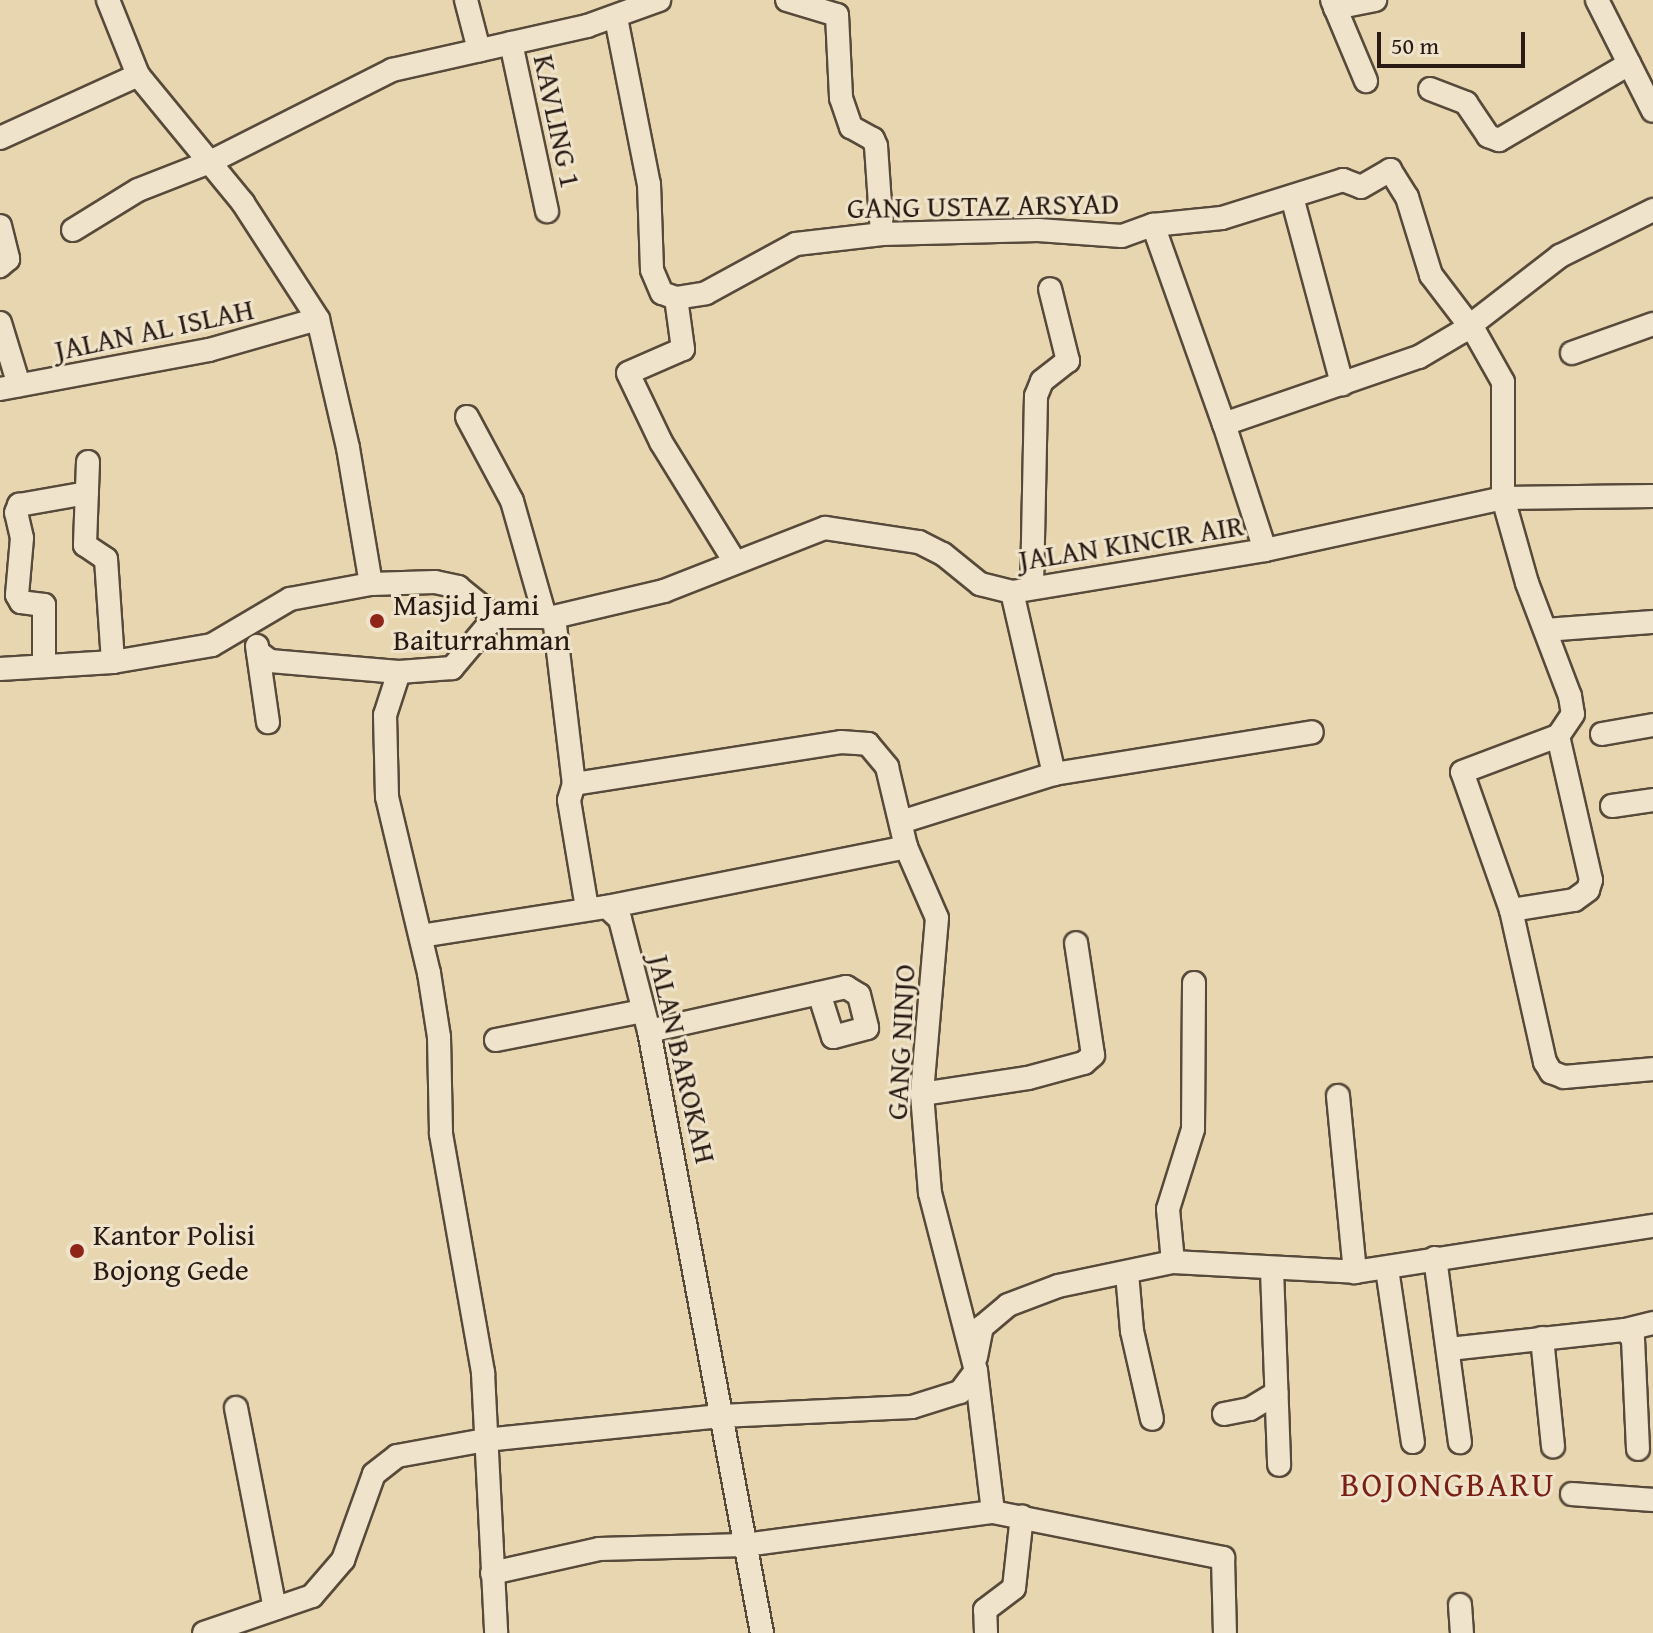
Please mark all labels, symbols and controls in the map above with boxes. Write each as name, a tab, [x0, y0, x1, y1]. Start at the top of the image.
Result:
scale bar	[1381, 16, 1529, 66]
text: 50 m	[1391, 28, 1439, 63]
street label: KAVLING 1	[526, 51, 590, 191]
street label: GANG USTAZ ARSYAD	[847, 185, 1119, 225]
street label: JALAN AL ISLAH	[51, 290, 257, 368]
street label: JALAN KINCIR AIR	[1016, 506, 1246, 578]
place label: Masjid Jami Baiturrahman	[393, 586, 570, 656]
marker: Masjid Jami Baiturrahman	[368, 612, 386, 630]
street label: JALAN BAROKAH	[641, 951, 725, 1167]
street label: GANG NINJO	[878, 963, 922, 1121]
place label: Kantor Polisi Bojong Gede	[93, 1216, 255, 1286]
marker: Kantor Polisi Bojong Gede	[68, 1242, 86, 1260]
district label: BOJONGBARU	[1340, 1464, 1556, 1504]

